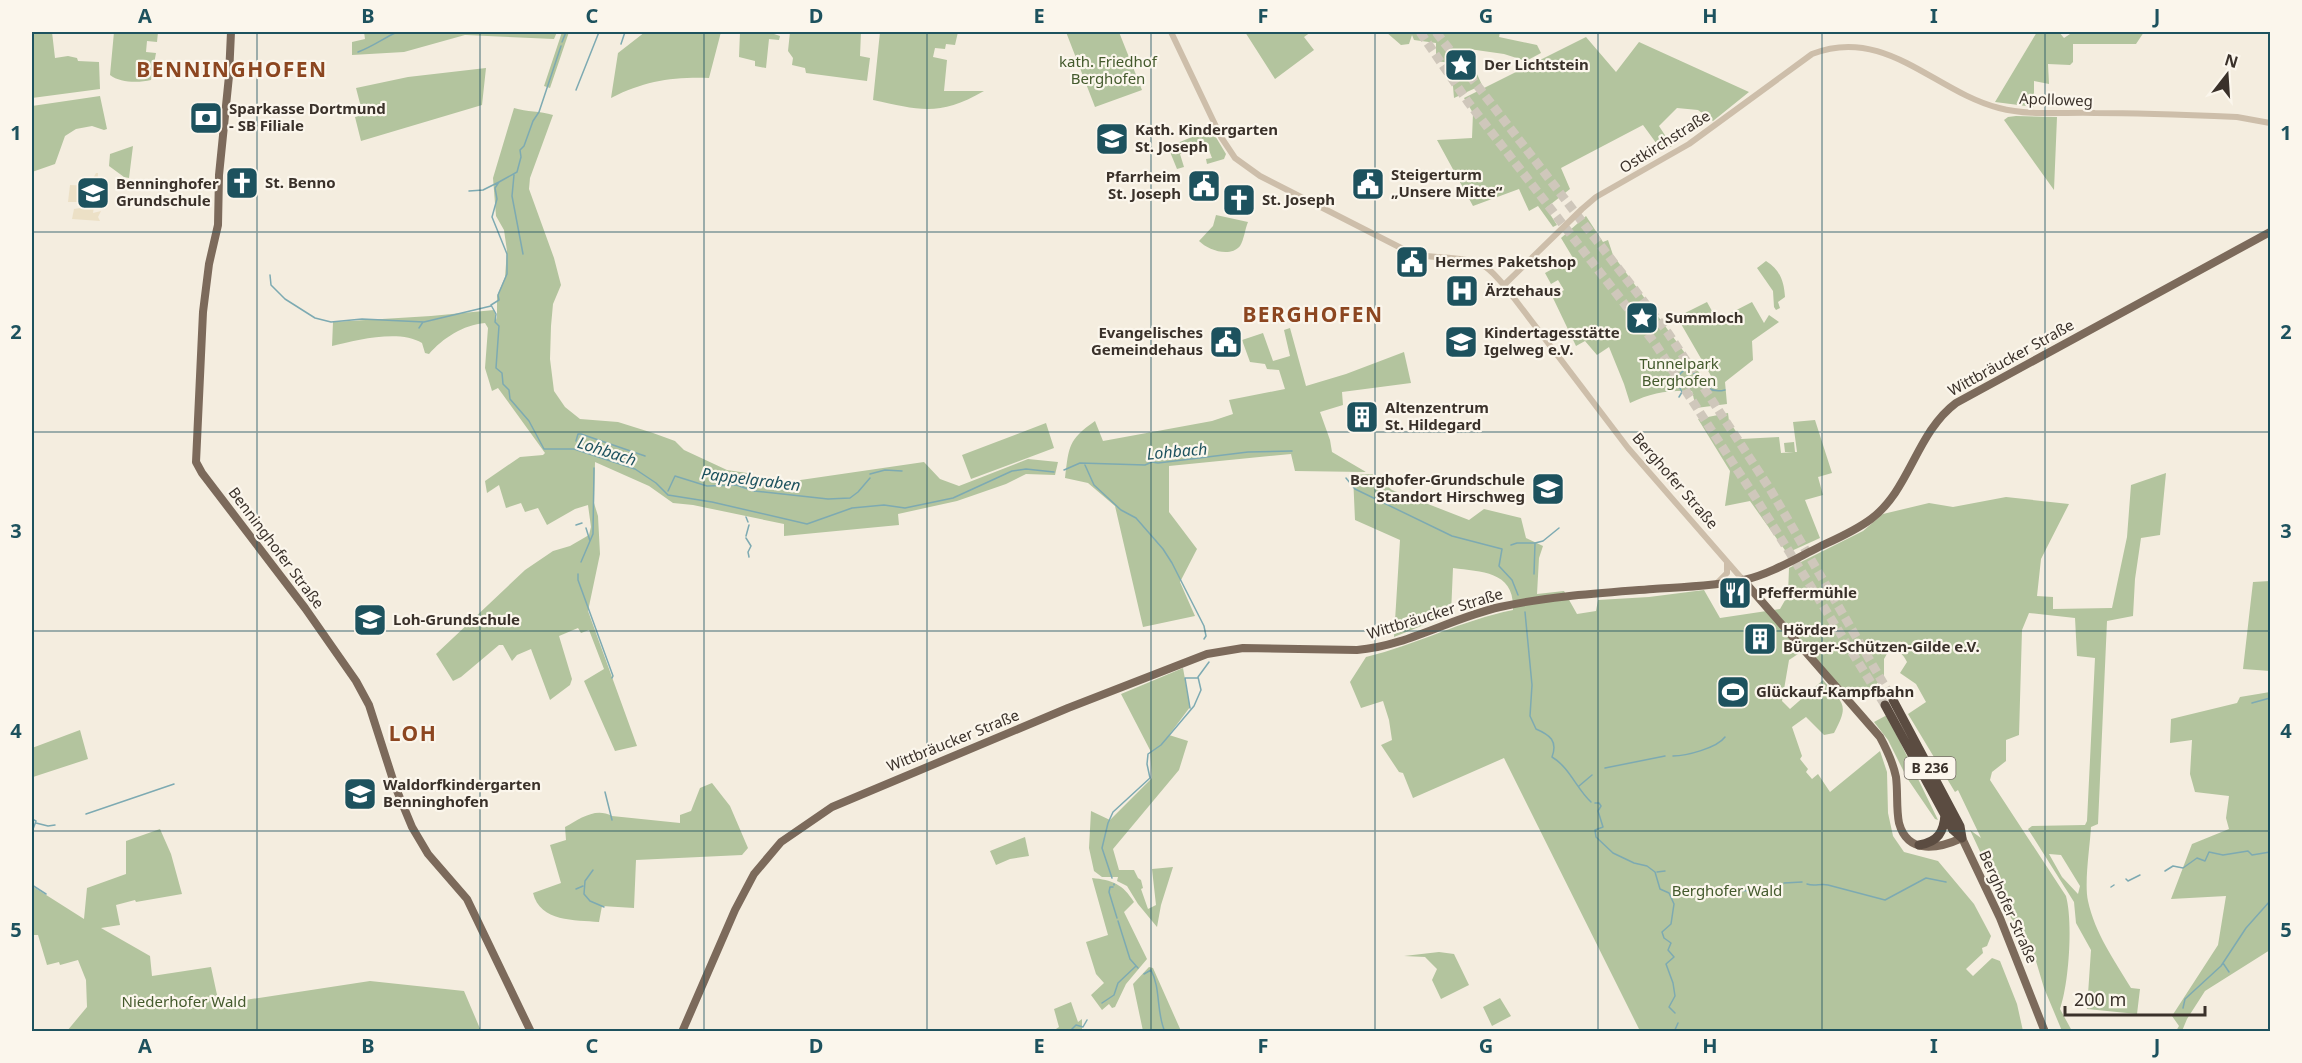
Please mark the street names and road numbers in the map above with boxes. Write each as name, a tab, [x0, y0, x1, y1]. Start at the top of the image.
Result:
street label: Apolloweg	[2019, 88, 2093, 110]
street label: Ostkirchstraße	[1615, 105, 1714, 177]
street label: Wittbräucker Straße	[1944, 314, 2077, 400]
street label: Berghofer Straße	[1628, 428, 1723, 533]
street label: Benninghofer Straße	[225, 483, 329, 612]
street label: Wittbräucker Straße	[1364, 583, 1505, 643]
street label: Wittbräucker Straße	[883, 704, 1022, 776]
road number: B 236	[1904, 757, 1956, 779]
street label: Berghofer Straße	[1975, 847, 2043, 966]

